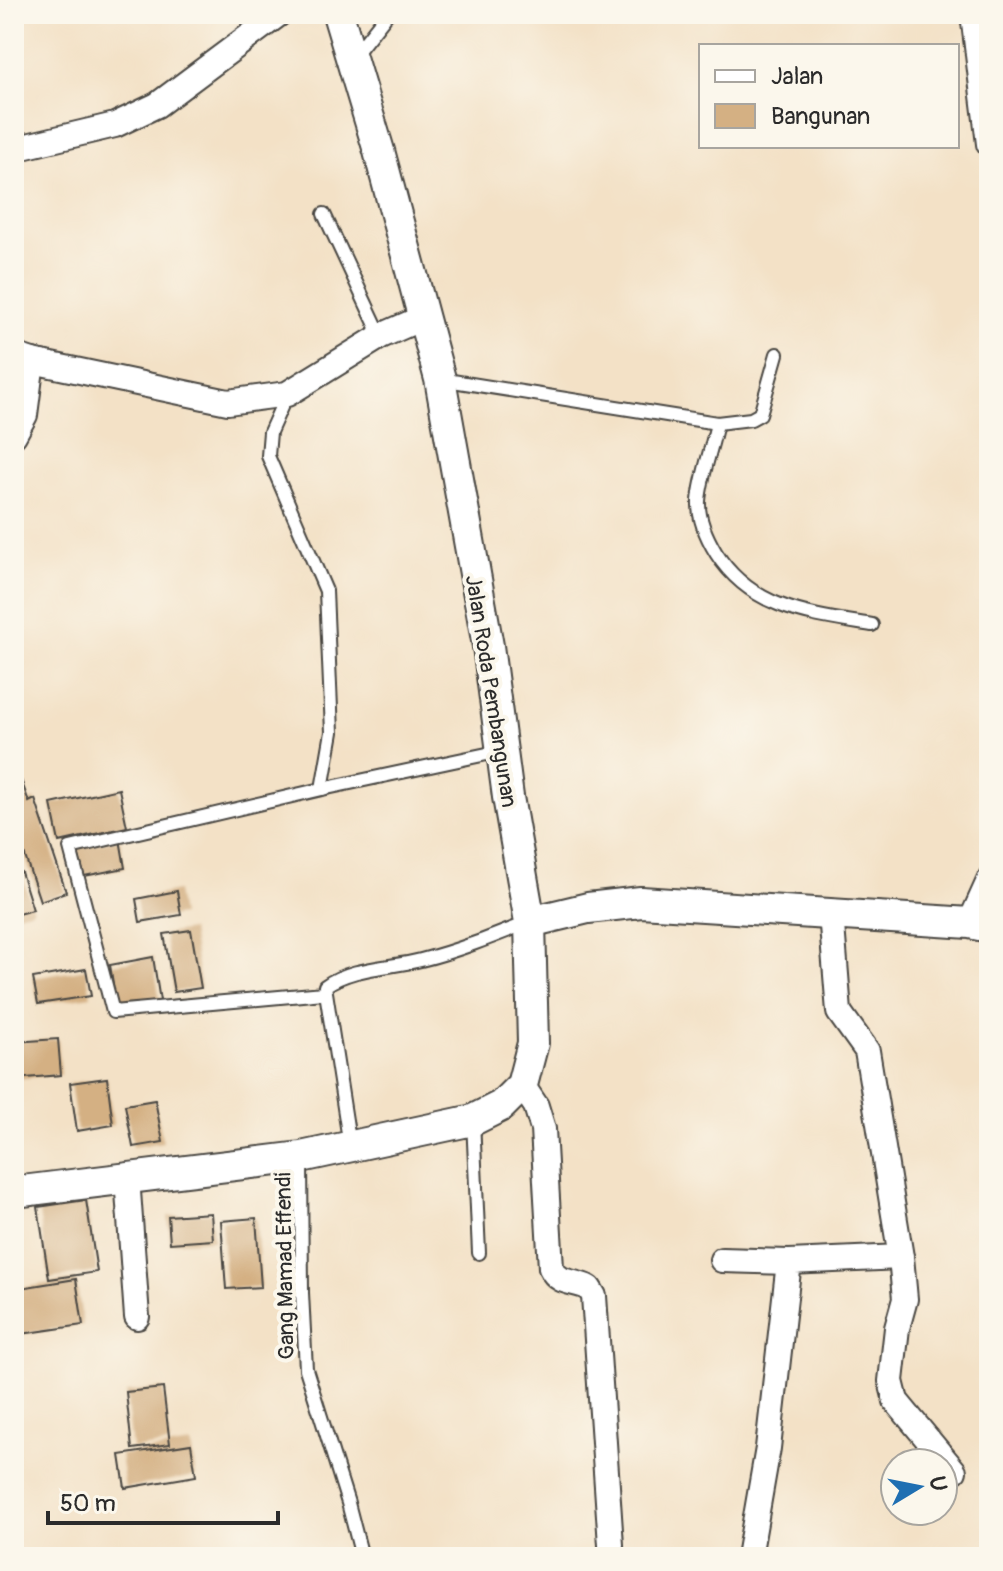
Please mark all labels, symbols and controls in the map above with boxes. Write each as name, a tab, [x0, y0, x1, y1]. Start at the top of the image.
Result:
legend	[699, 44, 959, 148]
text: Jalan	[771, 62, 823, 91]
text: Bangunan	[771, 102, 870, 131]
street label: Jalan Roda Pembangunan	[459, 573, 523, 809]
street label: Gang Mamad Effendi	[269, 1172, 301, 1360]
north arrow	[879, 1447, 959, 1527]
text: U	[923, 1474, 953, 1493]
scale bar	[48, 1475, 278, 1525]
text: 50 m	[60, 1489, 116, 1518]

